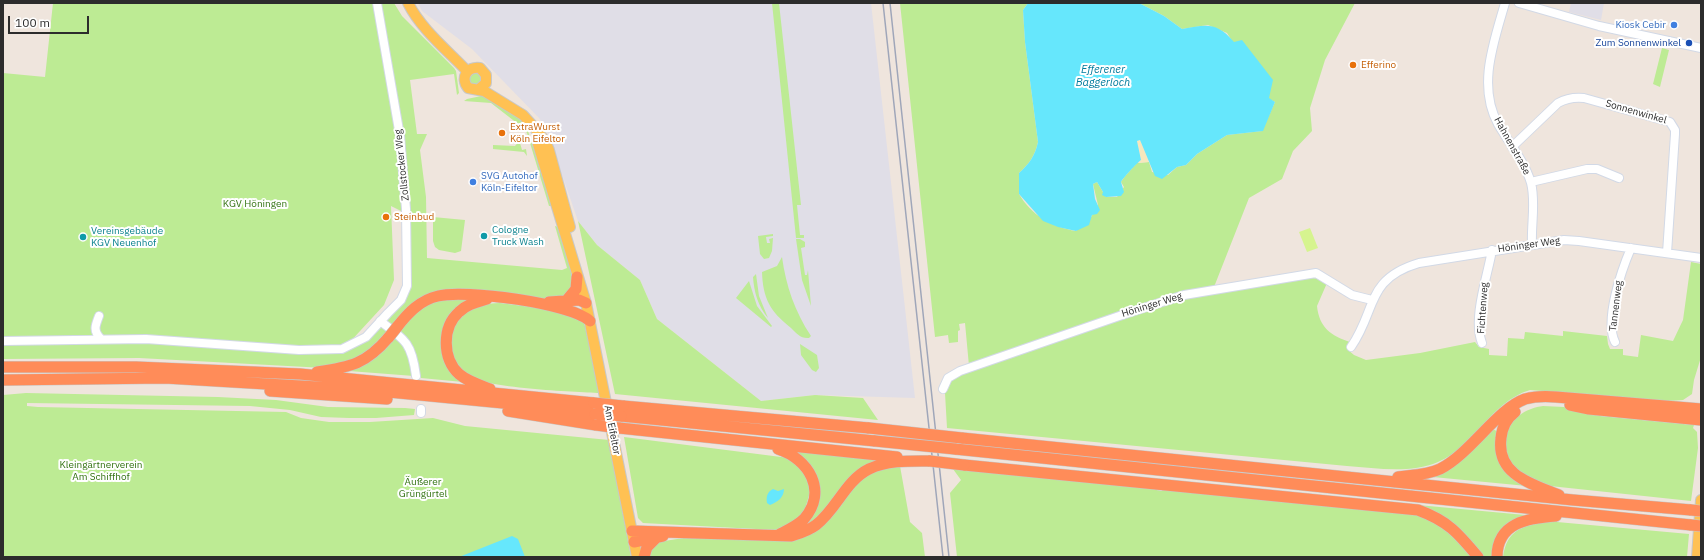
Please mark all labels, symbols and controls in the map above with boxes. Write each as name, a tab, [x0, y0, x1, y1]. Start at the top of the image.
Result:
scale bar	[10, 8, 91, 34]
text: 100 m	[15, 15, 50, 30]
place label: Kiosk Cebir	[1615, 19, 1666, 31]
marker: Kiosk Cebir	[1669, 20, 1679, 30]
place label: Zum Sonnenwinkel	[1595, 37, 1681, 49]
marker: Zum Sonnenwinkel	[1684, 38, 1694, 48]
place label: Efferino	[1361, 59, 1396, 71]
marker: Efferino	[1348, 60, 1358, 70]
water label: Efferener Baggerloch	[1076, 63, 1130, 89]
street label: Sonnenwinkel	[1604, 98, 1668, 126]
street label: Hahnenstraße	[1491, 115, 1533, 177]
place label: ExtraWurst Köln Eifeltor	[510, 121, 565, 144]
marker: ExtraWurst Köln Eifeltor	[497, 128, 507, 138]
street label: Zollstocker Weg	[392, 129, 412, 201]
place label: SVG Autohof Köln-Eifeltor	[481, 170, 538, 194]
marker: SVG Autohof Köln-Eifeltor	[468, 177, 478, 187]
park label: KGV Höningen	[223, 198, 287, 210]
place label: Steinbud	[394, 211, 434, 223]
marker: Steinbud	[381, 212, 391, 222]
place label: Cologne Truck Wash	[492, 224, 544, 248]
place label: Vereinsgebäude KGV Neuenhof	[91, 225, 163, 248]
marker: Cologne Truck Wash	[479, 231, 489, 241]
marker: Vereinsgebäude KGV Neuenhof	[78, 232, 88, 242]
street label: Höninger Weg	[1497, 235, 1561, 255]
street label: Tannenweg	[1607, 280, 1625, 332]
street label: Fichtenweg	[1475, 282, 1491, 334]
street label: Höninger Weg	[1120, 290, 1184, 320]
street label: Am Eifeltor	[601, 404, 623, 456]
park label: Kleingärtnerverein Am Schiffhof	[59, 459, 143, 482]
park label: Äußerer Grüngürtel	[399, 476, 447, 500]

